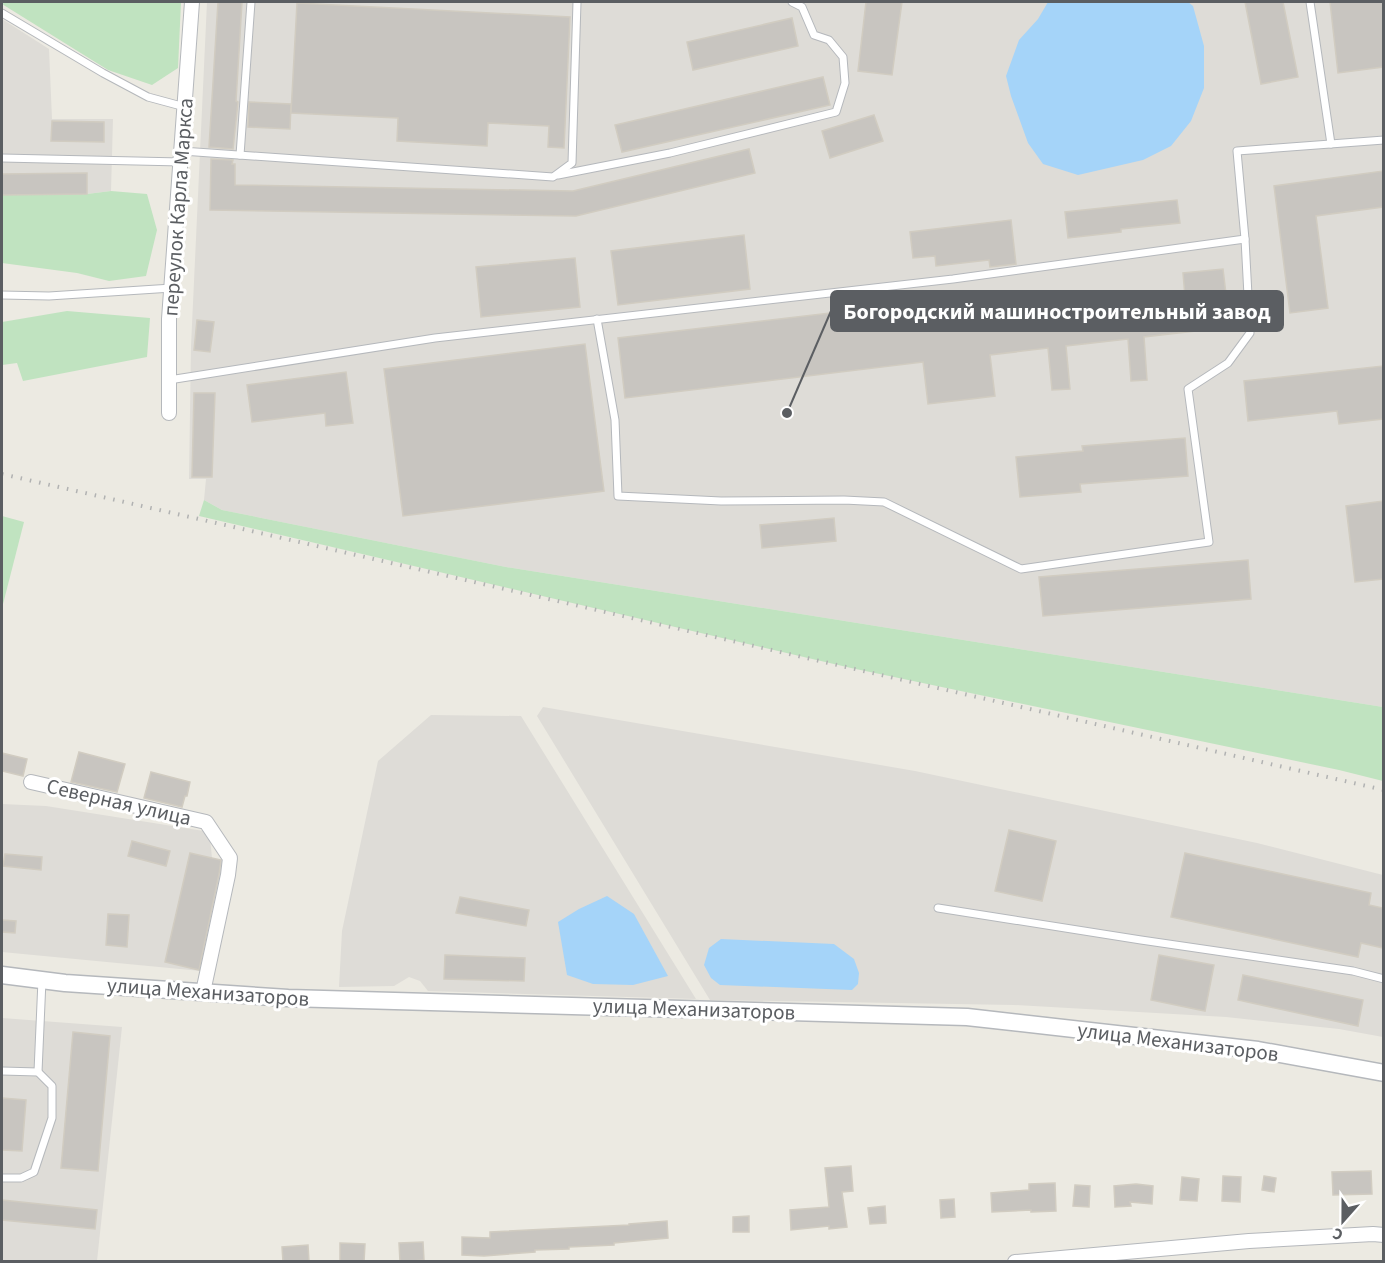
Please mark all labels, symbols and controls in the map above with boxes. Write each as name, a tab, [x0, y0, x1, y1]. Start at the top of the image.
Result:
street label: переулок Карла Маркса	[155, 97, 201, 317]
callout: Богородский машиностроительный завод	[831, 291, 1283, 331]
text: Богородский машиностроительный завод	[843, 296, 1271, 328]
street label: Северная улица	[44, 771, 194, 833]
street label: улица Механизаторов	[106, 970, 310, 1014]
street label: улица Механизаторов	[592, 990, 796, 1028]
street label: улица Механизаторов	[1076, 1015, 1280, 1069]
north arrow	[1313, 1191, 1373, 1251]
text: С	[1330, 1222, 1346, 1246]

